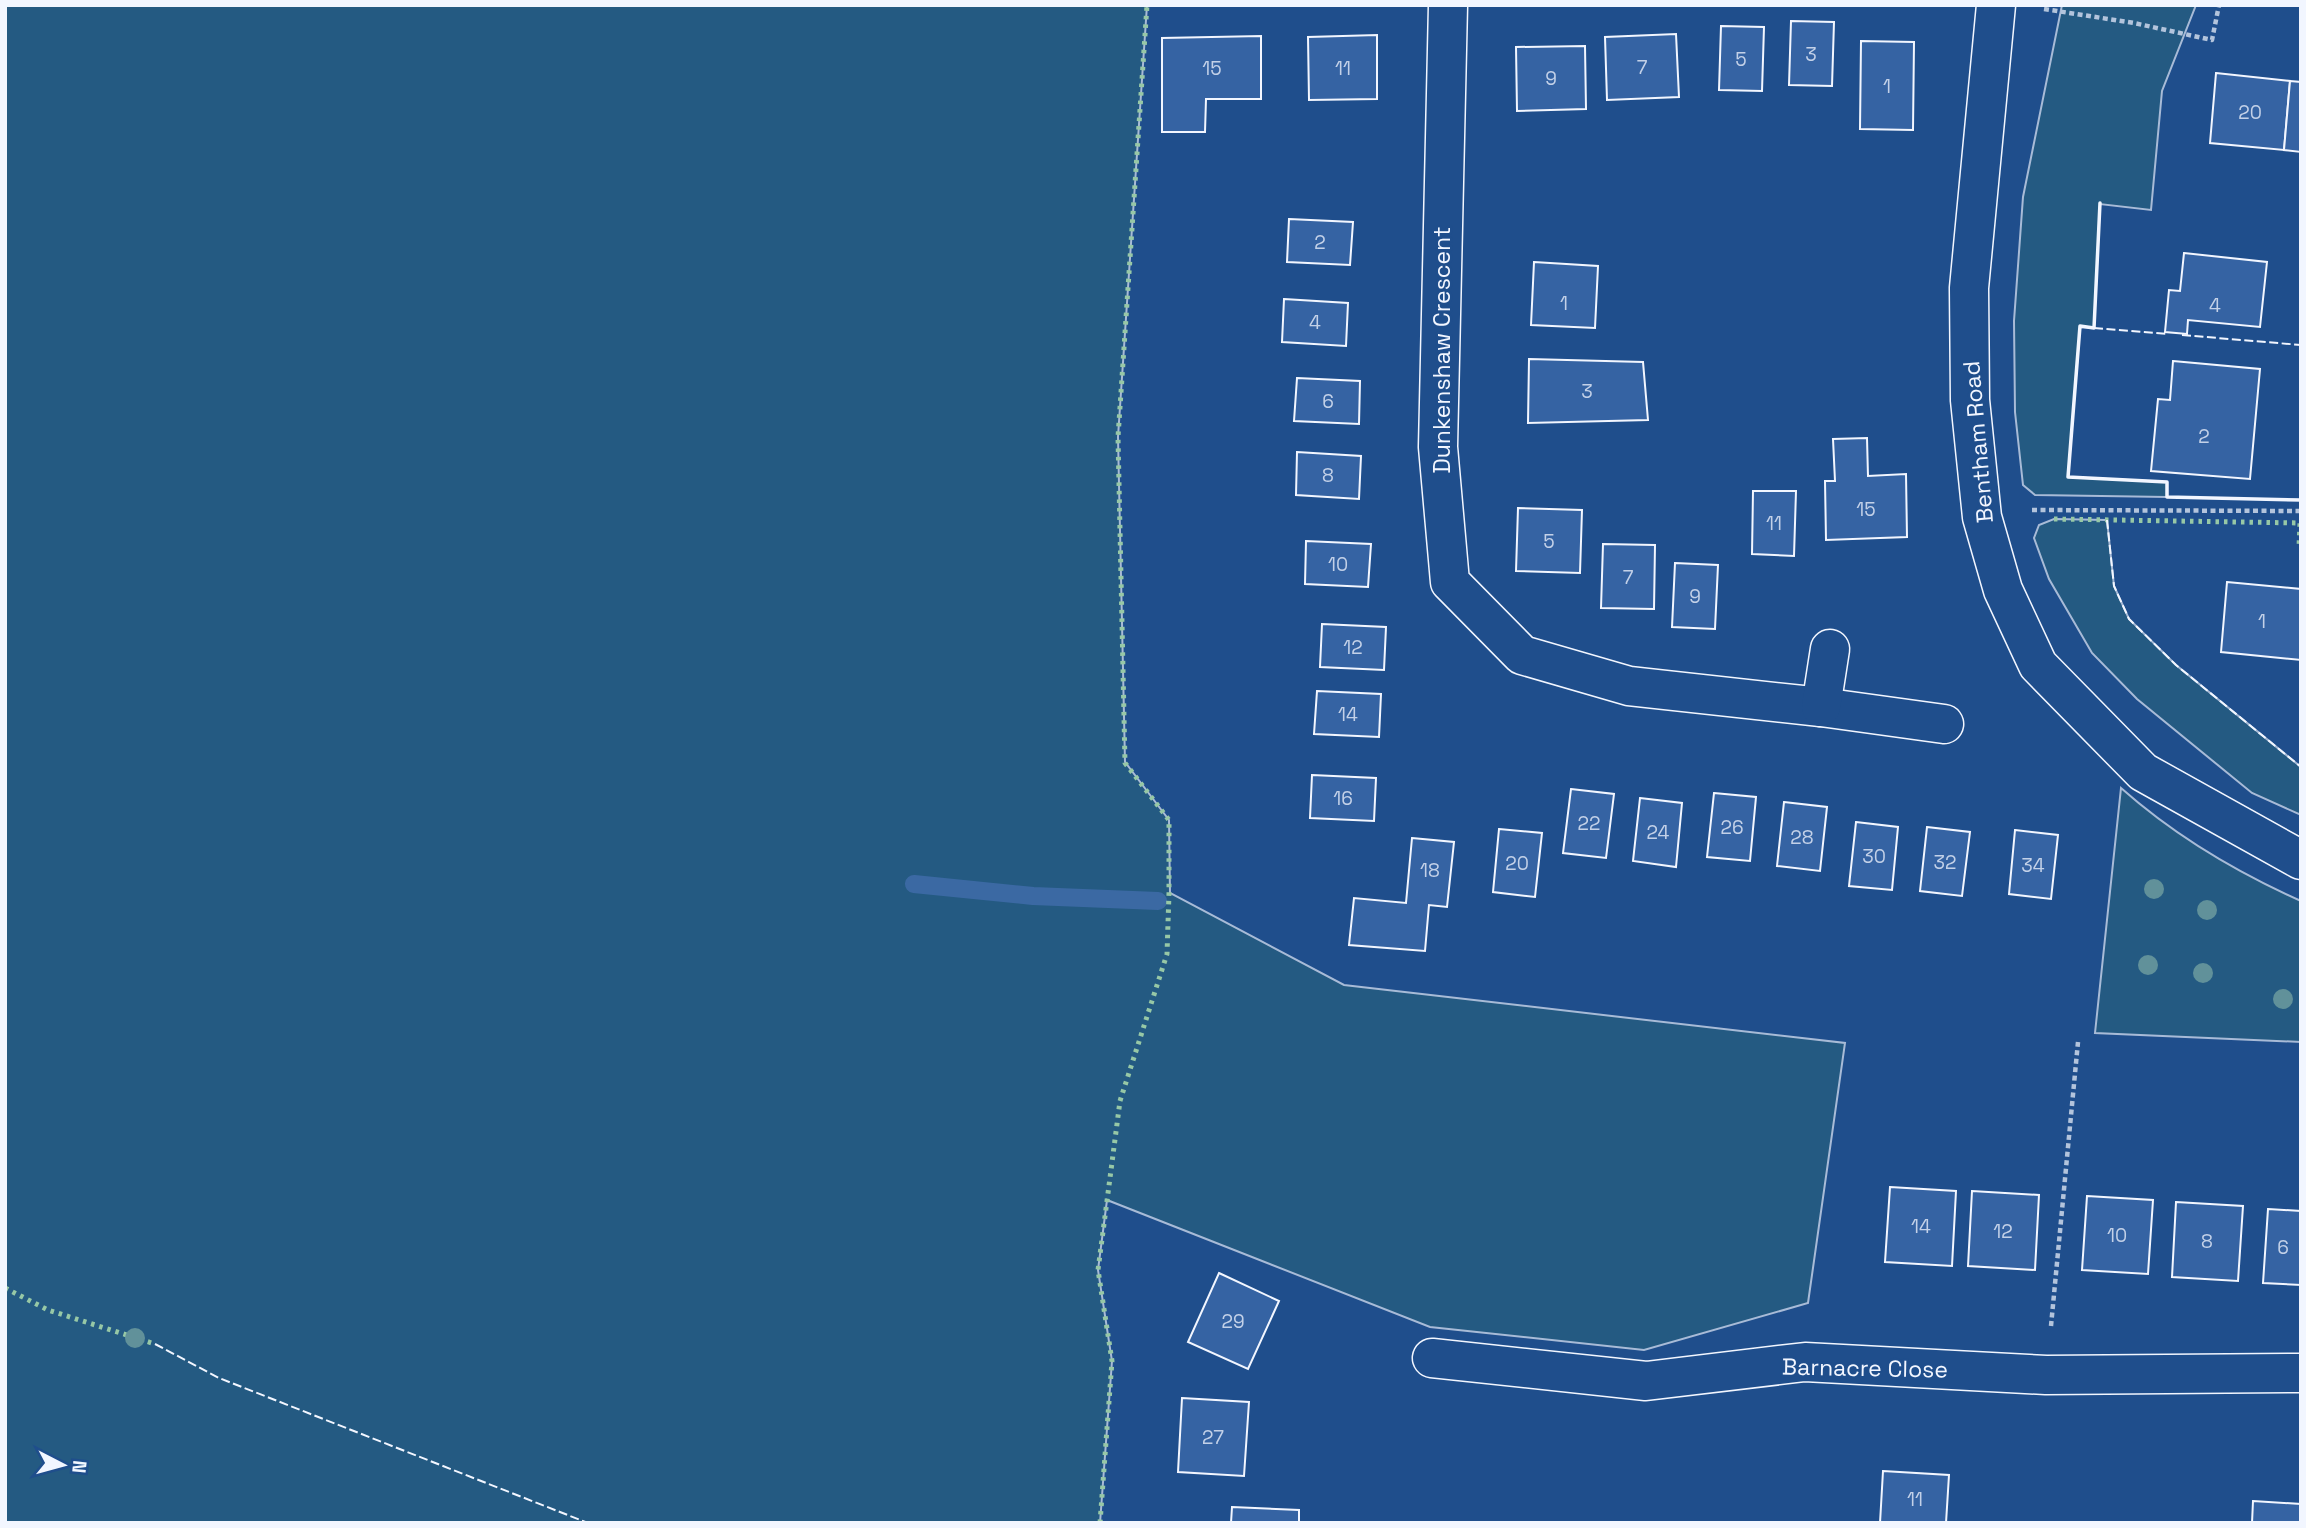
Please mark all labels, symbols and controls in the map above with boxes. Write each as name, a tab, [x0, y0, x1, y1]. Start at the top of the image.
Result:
house number: 3	[1805, 42, 1817, 67]
house number: 5	[1735, 47, 1747, 72]
house number: 7	[1637, 55, 1648, 80]
house number: 15	[1202, 56, 1222, 81]
house number: 11	[1335, 56, 1351, 81]
house number: 9	[1545, 66, 1557, 91]
house number: 1	[1883, 74, 1891, 99]
house number: 20	[2238, 100, 2262, 125]
street label: Dunkenshaw Crescent	[1427, 227, 1457, 473]
house number: 2	[1314, 230, 1326, 255]
house number: 1	[1560, 291, 1568, 316]
house number: 4	[2209, 293, 2221, 318]
house number: 4	[1309, 310, 1321, 335]
street label: Bentham Road	[1956, 360, 2000, 524]
house number: 3	[1581, 379, 1593, 404]
house number: 6	[1322, 389, 1334, 414]
house number: 2	[2198, 424, 2210, 449]
house number: 8	[1322, 463, 1334, 488]
house number: 15	[1856, 497, 1876, 522]
house number: 11	[1766, 511, 1782, 536]
house number: 5	[1543, 529, 1555, 554]
house number: 10	[1328, 552, 1348, 577]
house number: 7	[1623, 565, 1634, 590]
house number: 9	[1689, 584, 1701, 609]
house number: 1	[2258, 609, 2266, 634]
house number: 12	[1343, 635, 1363, 660]
house number: 14	[1338, 702, 1358, 727]
house number: 16	[1333, 786, 1353, 811]
house number: 22	[1578, 811, 1600, 836]
house number: 26	[1720, 815, 1744, 840]
house number: 24	[1647, 820, 1670, 845]
house number: 28	[1790, 825, 1814, 850]
house number: 30	[1862, 844, 1886, 869]
house number: 32	[1934, 850, 1956, 875]
house number: 20	[1505, 851, 1529, 876]
house number: 34	[2021, 853, 2045, 878]
house number: 18	[1420, 858, 1440, 883]
house number: 14	[1911, 1214, 1931, 1239]
house number: 12	[1993, 1219, 2013, 1244]
house number: 10	[2107, 1223, 2127, 1248]
house number: 8	[2201, 1229, 2213, 1254]
house number: 6	[2277, 1235, 2289, 1260]
house number: 29	[1221, 1309, 1245, 1334]
street label: Barnacre Close	[1782, 1352, 1948, 1384]
house number: 27	[1202, 1425, 1224, 1450]
north arrow	[28, 1430, 98, 1500]
text: N	[66, 1459, 93, 1474]
house number: 11	[1907, 1487, 1923, 1512]

